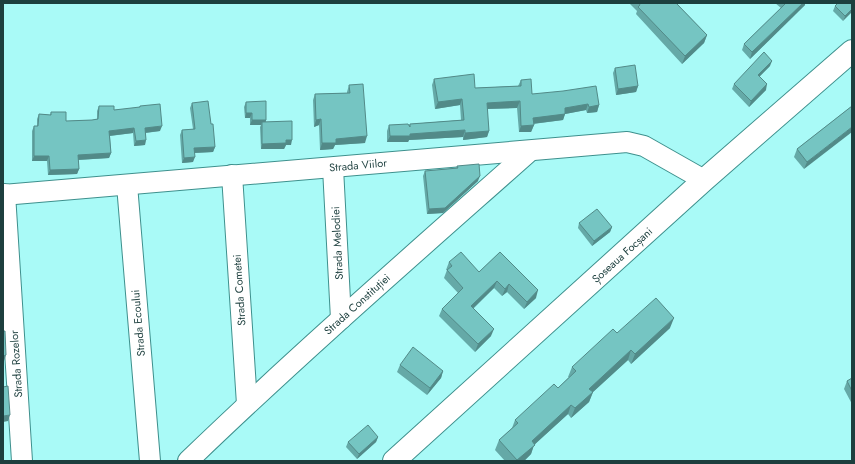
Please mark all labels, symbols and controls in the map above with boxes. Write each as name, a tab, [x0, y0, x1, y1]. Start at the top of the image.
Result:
street label: Strada Viilor	[328, 154, 388, 175]
street label: Strada Melodiei	[327, 206, 347, 280]
street label: Șoseaua Focșani	[588, 223, 656, 287]
street label: Strada Cometei	[229, 254, 249, 326]
street label: Strada Constituției	[320, 270, 394, 338]
street label: Strada Ecoului	[127, 289, 149, 357]
street label: Strada Rozelor	[6, 330, 26, 398]

